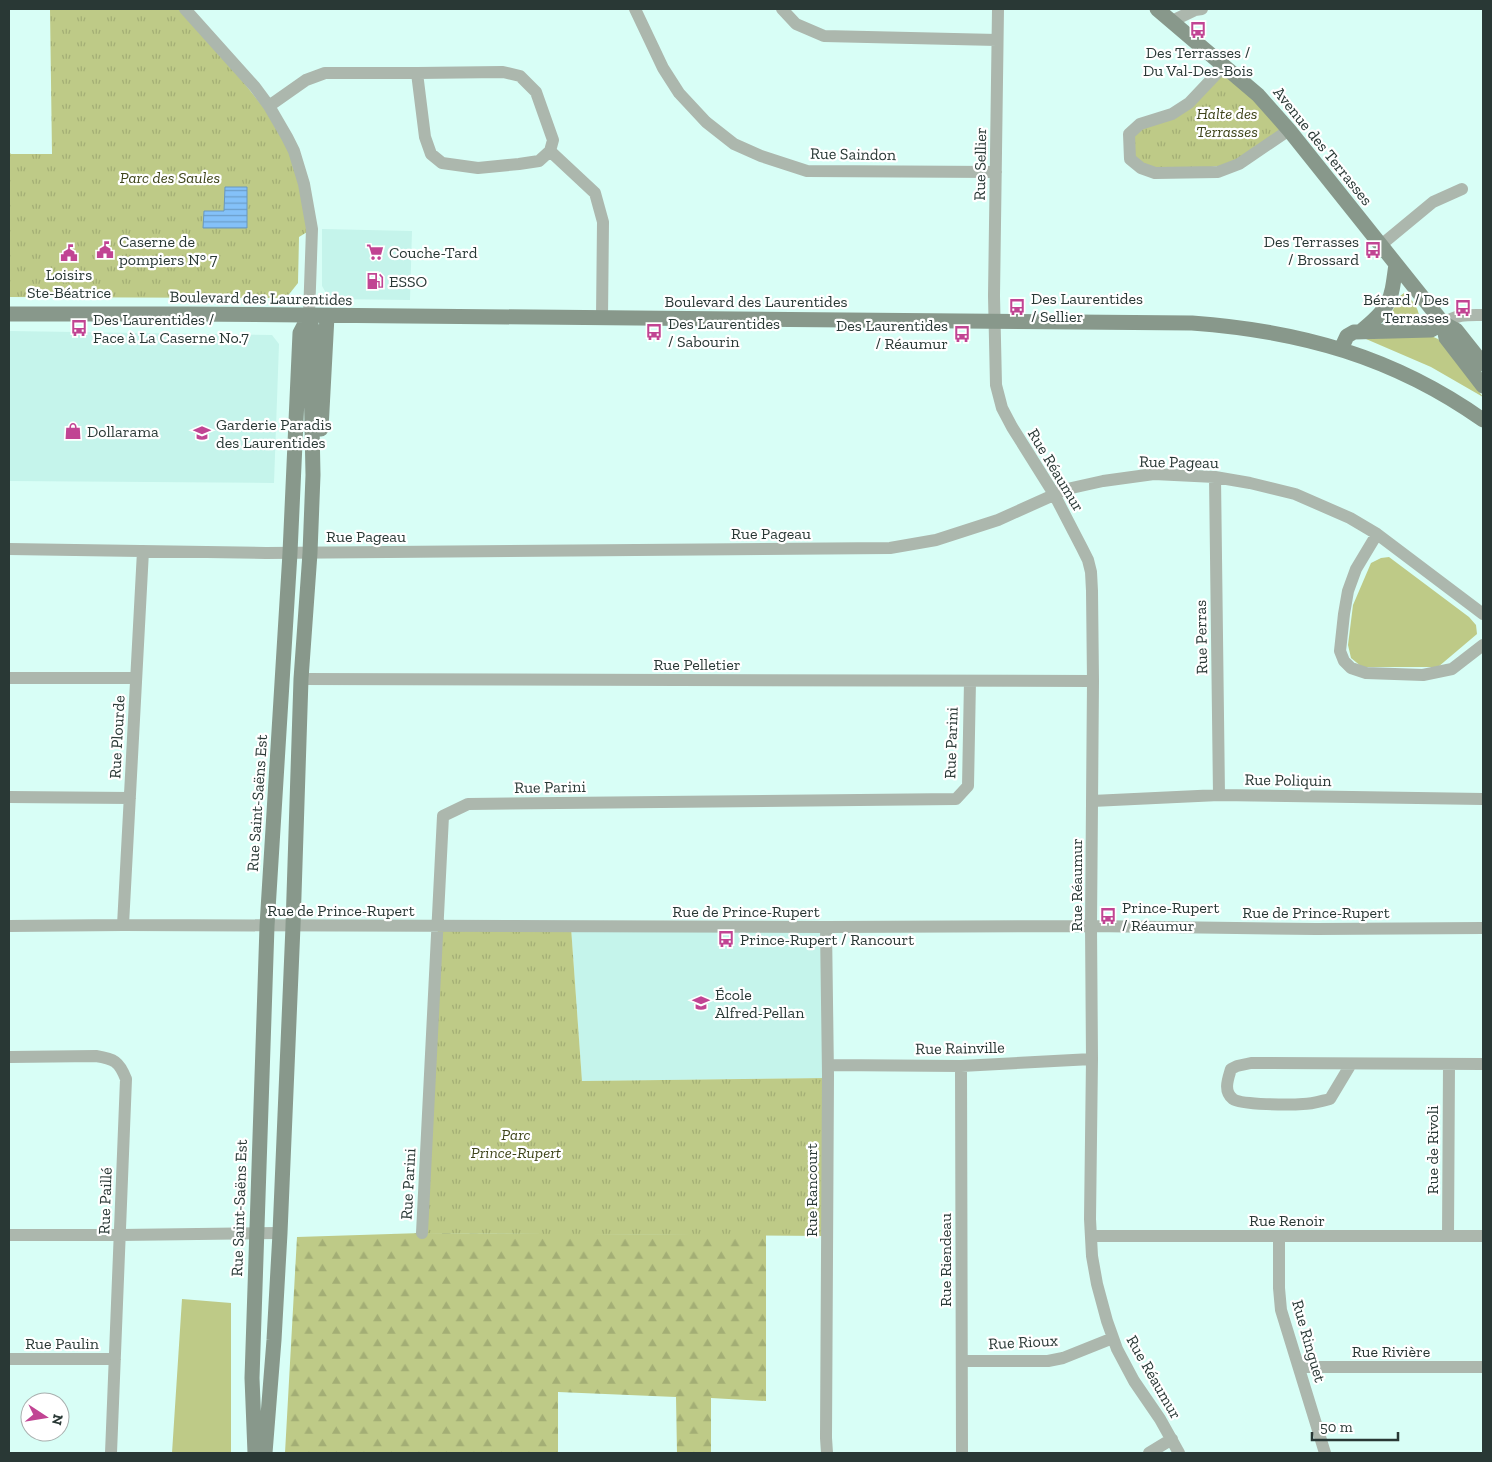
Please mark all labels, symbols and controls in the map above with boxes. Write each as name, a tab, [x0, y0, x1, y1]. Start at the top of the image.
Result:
bus stop icon: Des Terrasses / Du Val-Des-Bois	[1188, 20, 1208, 40]
place label: Des Terrasses / Du Val-Des-Bois	[1143, 43, 1253, 80]
street label: Avenue des Terrasses	[1269, 83, 1377, 209]
park label: Halte des Terrasses	[1196, 104, 1258, 141]
street label: Rue Sellier	[970, 127, 990, 201]
street label: Rue Saindon	[810, 144, 897, 164]
park label: Parc des Saules	[120, 168, 220, 187]
place label: Caserne de pompiers N° 7	[119, 232, 218, 269]
place label: Des Terrasses / Brossard	[1264, 232, 1359, 269]
public building icon: Caserne de pompiers N° 7	[95, 240, 115, 260]
bus stop icon: Des Terrasses / Brossard	[1363, 240, 1383, 260]
supermarket icon: Couche-Tard	[365, 242, 385, 262]
public building icon: Loisirs Ste-Béatrice	[59, 243, 79, 263]
place label: Couche-Tard	[389, 243, 478, 262]
place label: Loisirs Ste-Béatrice	[27, 265, 111, 302]
fuel station icon: ESSO	[365, 271, 385, 291]
place label: ESSO	[389, 272, 427, 291]
street label: Boulevard des Laurentides	[169, 287, 353, 309]
place label: Des Laurentides / Sellier	[1031, 289, 1143, 326]
place label: Bérard / Des Terrasses	[1363, 290, 1449, 327]
street label: Boulevard des Laurentides	[665, 292, 847, 311]
bus stop icon: Des Laurentides / Sellier	[1007, 297, 1027, 317]
bus stop icon: Bérard / Des Terrasses	[1453, 298, 1473, 318]
place label: Des Laurentides / Face à La Caserne No.7	[93, 310, 249, 347]
place label: Des Laurentides / Sabourin	[668, 314, 780, 351]
place label: Des Laurentides / Réaumur	[836, 316, 948, 353]
bus stop icon: Des Laurentides / Face à La Caserne No.7	[69, 318, 89, 338]
bus stop icon: Des Laurentides / Sabourin	[644, 322, 664, 342]
bus stop icon: Des Laurentides / Réaumur	[952, 324, 972, 344]
place label: Garderie Paradis des Laurentides	[216, 415, 332, 452]
shop icon: Dollarama	[63, 421, 83, 441]
place label: Dollarama	[87, 422, 159, 441]
school or university icon: Garderie Paradis des Laurentides	[192, 423, 212, 443]
street label: Rue Réaumur	[1024, 425, 1088, 515]
street label: Rue Pageau	[1139, 452, 1219, 472]
street label: Rue Pageau	[731, 524, 811, 543]
street label: Rue Pageau	[326, 527, 406, 546]
street label: Rue Perras	[1191, 600, 1211, 674]
street label: Rue Pelletier	[653, 655, 741, 674]
street label: Rue Plourde	[105, 695, 129, 779]
street label: Rue Parini	[940, 706, 962, 779]
street label: Rue Saint-Saëns Est	[243, 734, 271, 872]
street label: Rue Poliquin	[1244, 770, 1332, 790]
street label: Rue Parini	[514, 777, 587, 797]
street label: Rue Réaumur	[1067, 838, 1086, 932]
place label: Prince-Rupert / Réaumur	[1122, 898, 1220, 935]
street label: Rue de Prince-Rupert	[267, 901, 415, 920]
street label: Rue de Prince-Rupert	[672, 902, 820, 921]
street label: Rue de Prince-Rupert	[1242, 903, 1390, 922]
bus stop icon: Prince-Rupert / Réaumur	[1098, 906, 1118, 926]
bus stop icon: Prince-Rupert / Rancourt	[716, 929, 736, 949]
place label: Prince-Rupert / Rancourt	[740, 930, 914, 949]
place label: École Alfred-Pellan	[715, 985, 805, 1022]
school or university icon: École Alfred-Pellan	[691, 993, 711, 1013]
street label: Rue Rainville	[915, 1038, 1005, 1058]
street label: Rue de Rivoli	[1423, 1105, 1442, 1194]
park label: Parc Prince-Rupert	[471, 1125, 562, 1162]
street label: Rue Saint-Saëns Est	[227, 1139, 251, 1277]
street label: Rue Rancourt	[802, 1143, 821, 1237]
street label: Rue Parini	[397, 1147, 419, 1220]
street label: Rue Paillé	[94, 1167, 116, 1235]
street label: Rue Renoir	[1249, 1211, 1325, 1230]
street label: Rue Riendeau	[936, 1213, 955, 1307]
street label: Rue Ringuet	[1288, 1298, 1330, 1384]
street label: Rue Rioux	[988, 1331, 1058, 1353]
street label: Rue Réaumur	[1122, 1332, 1186, 1422]
street label: Rue Paulin	[25, 1334, 100, 1353]
street label: Rue Rivière	[1352, 1342, 1430, 1361]
north arrow	[20, 1392, 70, 1442]
scale bar	[1312, 1410, 1398, 1442]
text: N	[48, 1413, 67, 1427]
text: 50 m	[1320, 1418, 1353, 1436]

